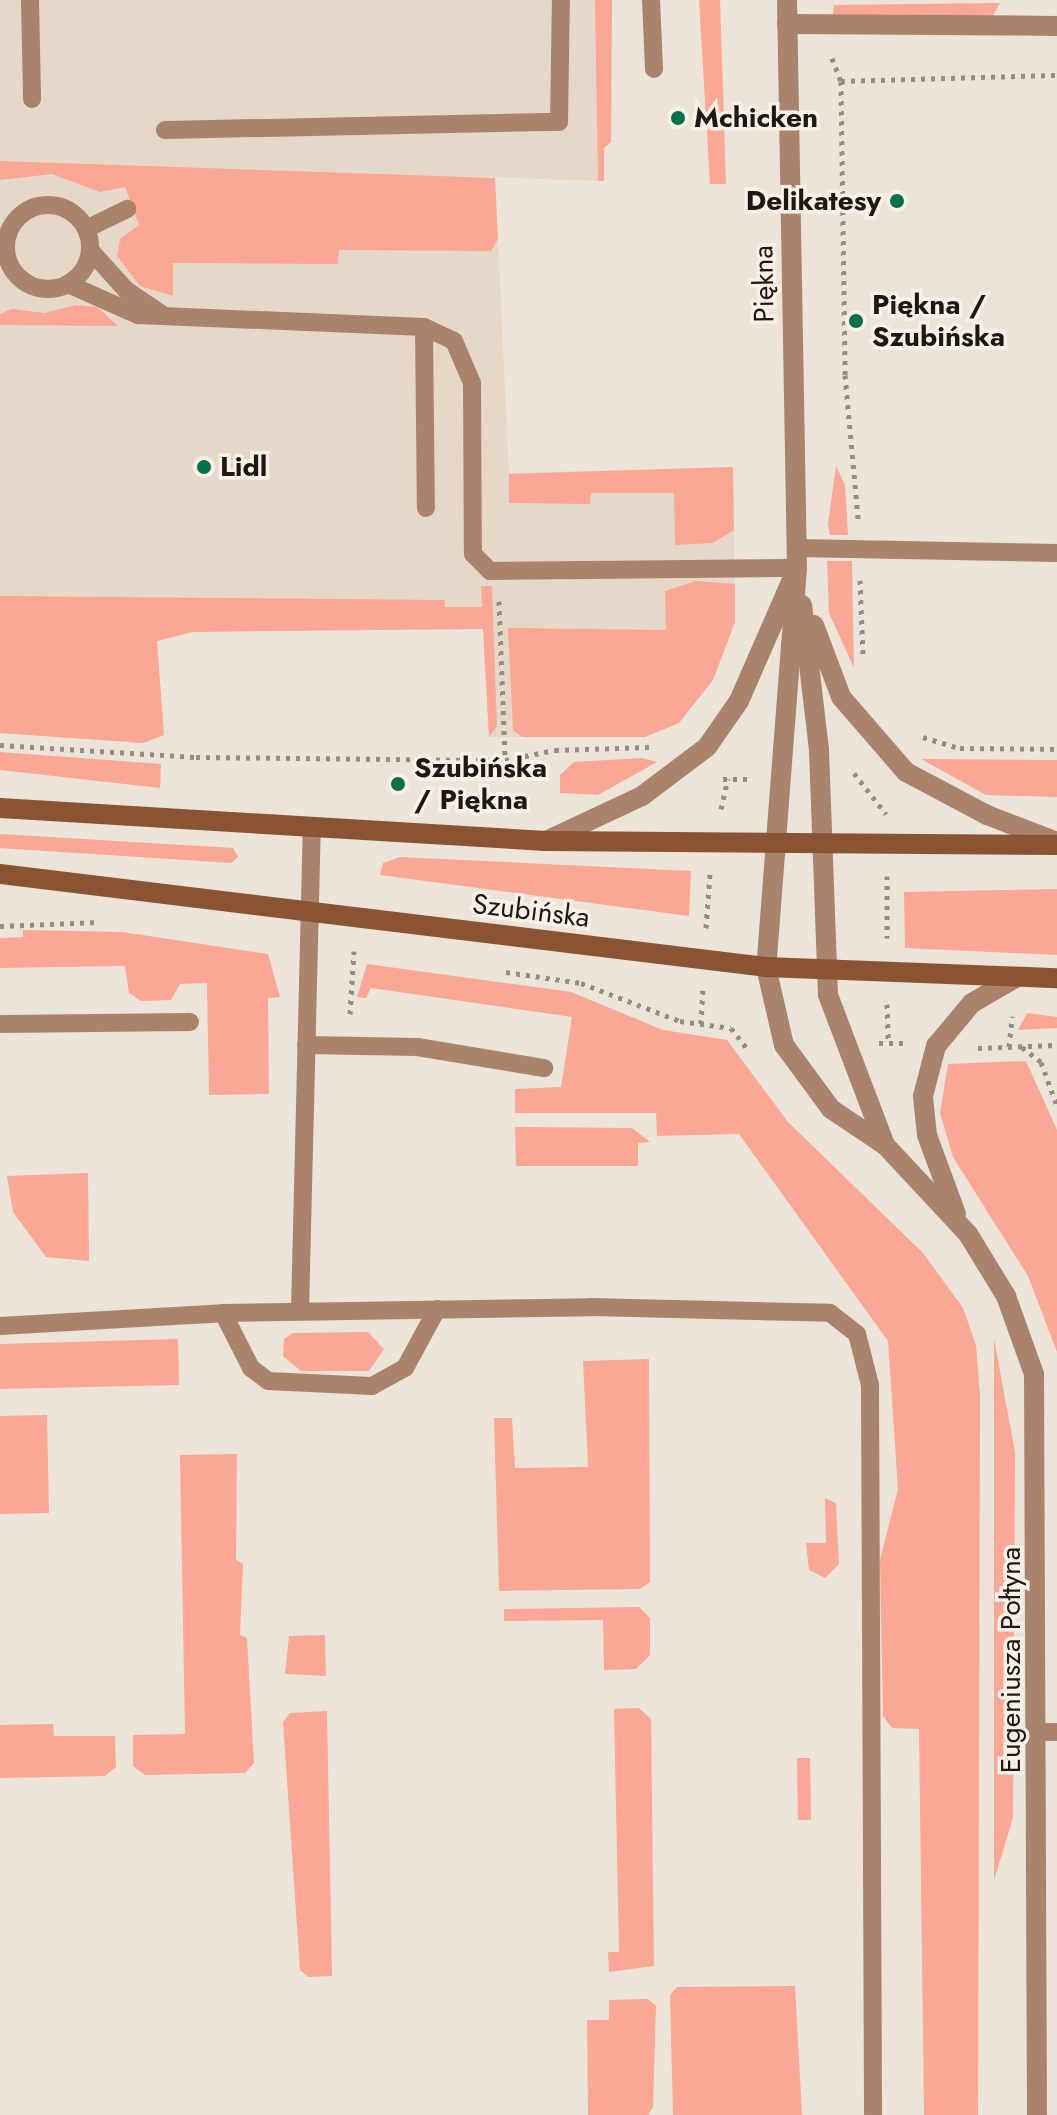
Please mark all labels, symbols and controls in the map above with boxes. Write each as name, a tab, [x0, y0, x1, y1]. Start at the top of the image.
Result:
place label: Mchicken	[694, 101, 818, 135]
marker: Mchicken	[669, 109, 687, 127]
place label: Delikatesy	[746, 184, 881, 218]
marker: Delikatesy	[888, 192, 906, 210]
street label: Piękna	[747, 245, 781, 323]
place label: Piękna / Szubińska	[872, 288, 1005, 354]
marker: Piękna / Szubińska	[847, 312, 865, 330]
place label: Lidl	[220, 450, 267, 484]
marker: Lidl	[195, 458, 213, 476]
place label: Szubińska / Piękna	[414, 751, 547, 817]
marker: Szubińska / Piękna	[389, 775, 407, 793]
street label: Szubińska	[471, 887, 591, 935]
street label: Eugeniusza Połtyna	[994, 1547, 1028, 1773]

